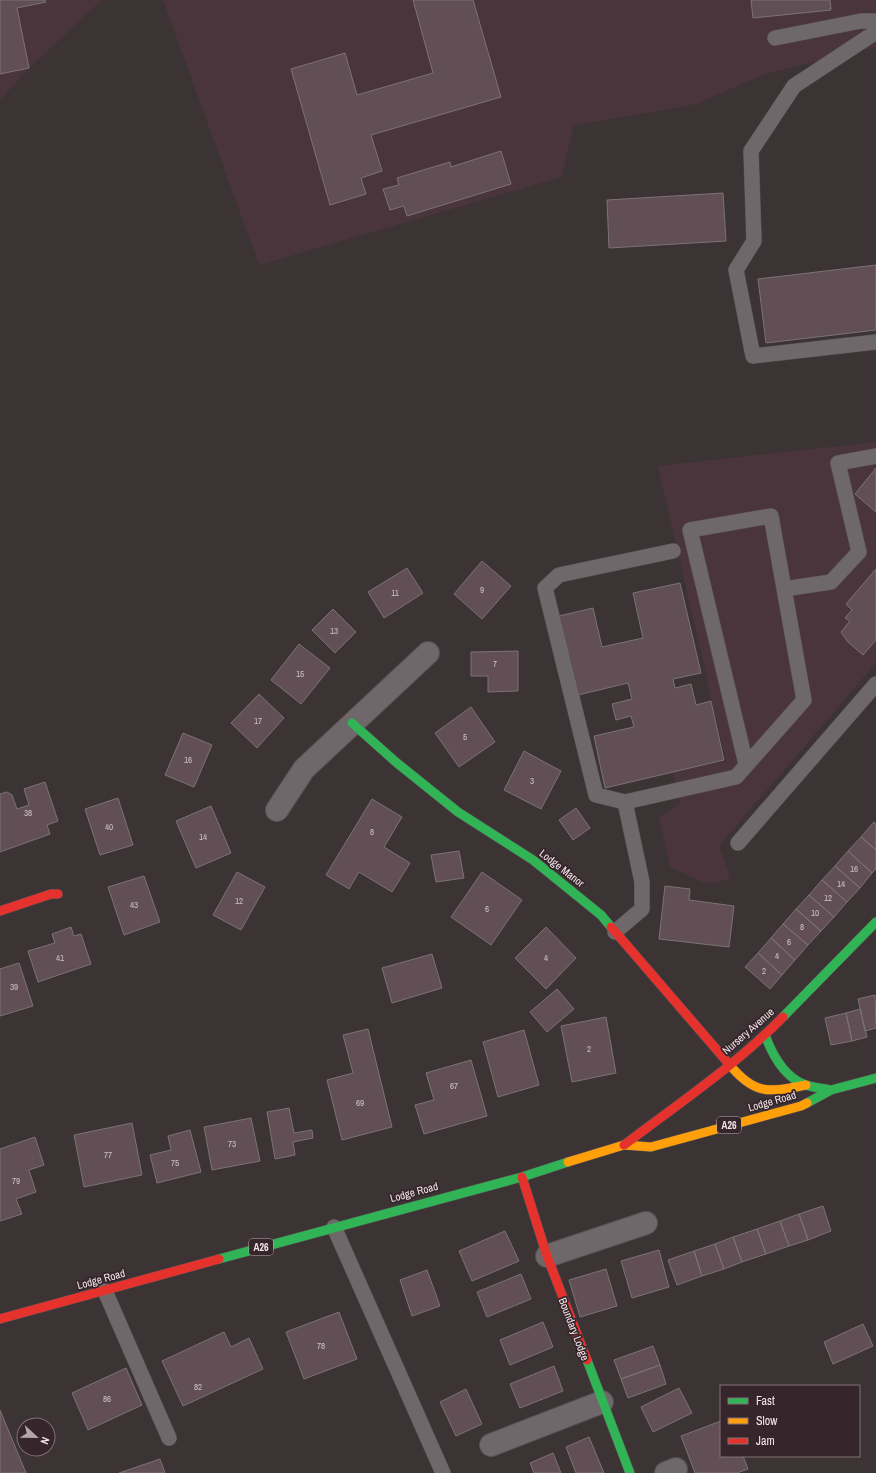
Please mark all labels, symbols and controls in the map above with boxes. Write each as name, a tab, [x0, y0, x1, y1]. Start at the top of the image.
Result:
house number: 9	[480, 584, 484, 596]
house number: 11	[391, 587, 399, 599]
house number: 13	[330, 625, 338, 637]
house number: 7	[493, 658, 497, 670]
house number: 15	[296, 668, 304, 680]
house number: 17	[254, 715, 262, 727]
house number: 5	[463, 731, 467, 743]
house number: 16	[184, 754, 192, 766]
house number: 3	[530, 775, 534, 787]
house number: 38	[24, 807, 32, 819]
house number: 40	[105, 821, 113, 833]
house number: 8	[370, 826, 374, 838]
house number: 14	[199, 831, 207, 843]
street label: Lodge Manor	[537, 846, 587, 890]
house number: 16	[850, 863, 858, 875]
house number: 14	[837, 878, 845, 890]
house number: 12	[824, 892, 832, 904]
house number: 12	[235, 895, 243, 907]
house number: 43	[130, 899, 138, 911]
house number: 6	[485, 903, 489, 915]
house number: 10	[811, 907, 819, 919]
house number: 8	[800, 921, 804, 933]
house number: 6	[787, 936, 791, 948]
house number: 4	[775, 950, 779, 962]
house number: 41	[56, 952, 64, 964]
house number: 4	[544, 952, 548, 964]
house number: 2	[762, 965, 766, 977]
house number: 39	[10, 981, 18, 993]
street label: Nursery Avenue	[719, 1005, 777, 1057]
house number: 2	[587, 1043, 591, 1055]
house number: 67	[450, 1080, 458, 1092]
street label: Lodge Road	[746, 1087, 798, 1115]
house number: 69	[356, 1097, 364, 1109]
road number: A26	[717, 1117, 741, 1133]
house number: 73	[228, 1138, 236, 1150]
house number: 77	[104, 1149, 112, 1161]
house number: 75	[171, 1157, 179, 1169]
house number: 79	[12, 1175, 20, 1187]
street label: Lodge Road	[388, 1179, 440, 1205]
road number: A26	[249, 1239, 273, 1255]
street label: Lodge Road	[75, 1266, 127, 1292]
street label: Boundary Lodge	[556, 1296, 592, 1362]
house number: 78	[317, 1340, 325, 1352]
house number: 82	[194, 1381, 202, 1393]
legend	[720, 1385, 860, 1457]
house number: 86	[103, 1393, 111, 1405]
text: Fast	[756, 1393, 775, 1409]
text: Slow	[756, 1413, 778, 1429]
north arrow	[16, 1417, 56, 1457]
text: Jam	[756, 1433, 775, 1449]
text: N	[38, 1435, 53, 1446]

